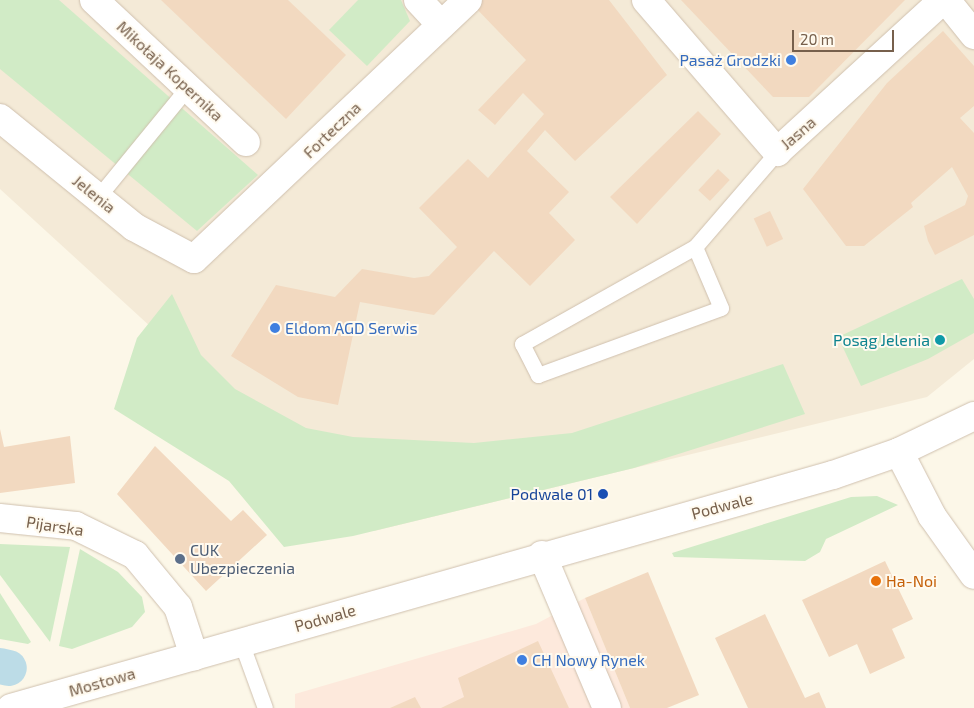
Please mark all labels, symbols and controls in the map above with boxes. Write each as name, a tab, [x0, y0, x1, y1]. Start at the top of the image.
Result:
street label: Mikołaja Kopernika	[113, 17, 227, 125]
scale bar	[794, 20, 896, 52]
text: 20 m	[800, 30, 834, 48]
place label: Pasaż Grodzki	[679, 50, 781, 70]
marker: Pasaż Grodzki	[785, 54, 797, 66]
street label: Forteczna	[299, 98, 365, 162]
street label: Jasna	[776, 112, 820, 154]
street label: Jelenia	[69, 171, 119, 217]
place label: Eldom AGD Serwis	[285, 318, 418, 338]
marker: Eldom AGD Serwis	[269, 322, 281, 334]
place label: Posąg Jelenia	[833, 330, 930, 350]
marker: Posąg Jelenia	[934, 334, 946, 346]
place label: Podwale 01	[511, 484, 593, 504]
marker: Podwale 01	[597, 488, 609, 500]
street label: Podwale	[689, 489, 755, 523]
street label: Pijarska	[25, 512, 85, 540]
place label: CUK Ubezpieczenia	[190, 540, 295, 578]
marker: CUK Ubezpieczenia	[174, 553, 186, 565]
place label: Ha-Noi	[886, 571, 937, 591]
marker: Ha-Noi	[870, 575, 882, 587]
street label: Podwale	[292, 600, 358, 636]
place label: CH Nowy Rynek	[532, 650, 645, 670]
marker: CH Nowy Rynek	[516, 654, 528, 666]
street label: Mostowa	[67, 663, 137, 701]

